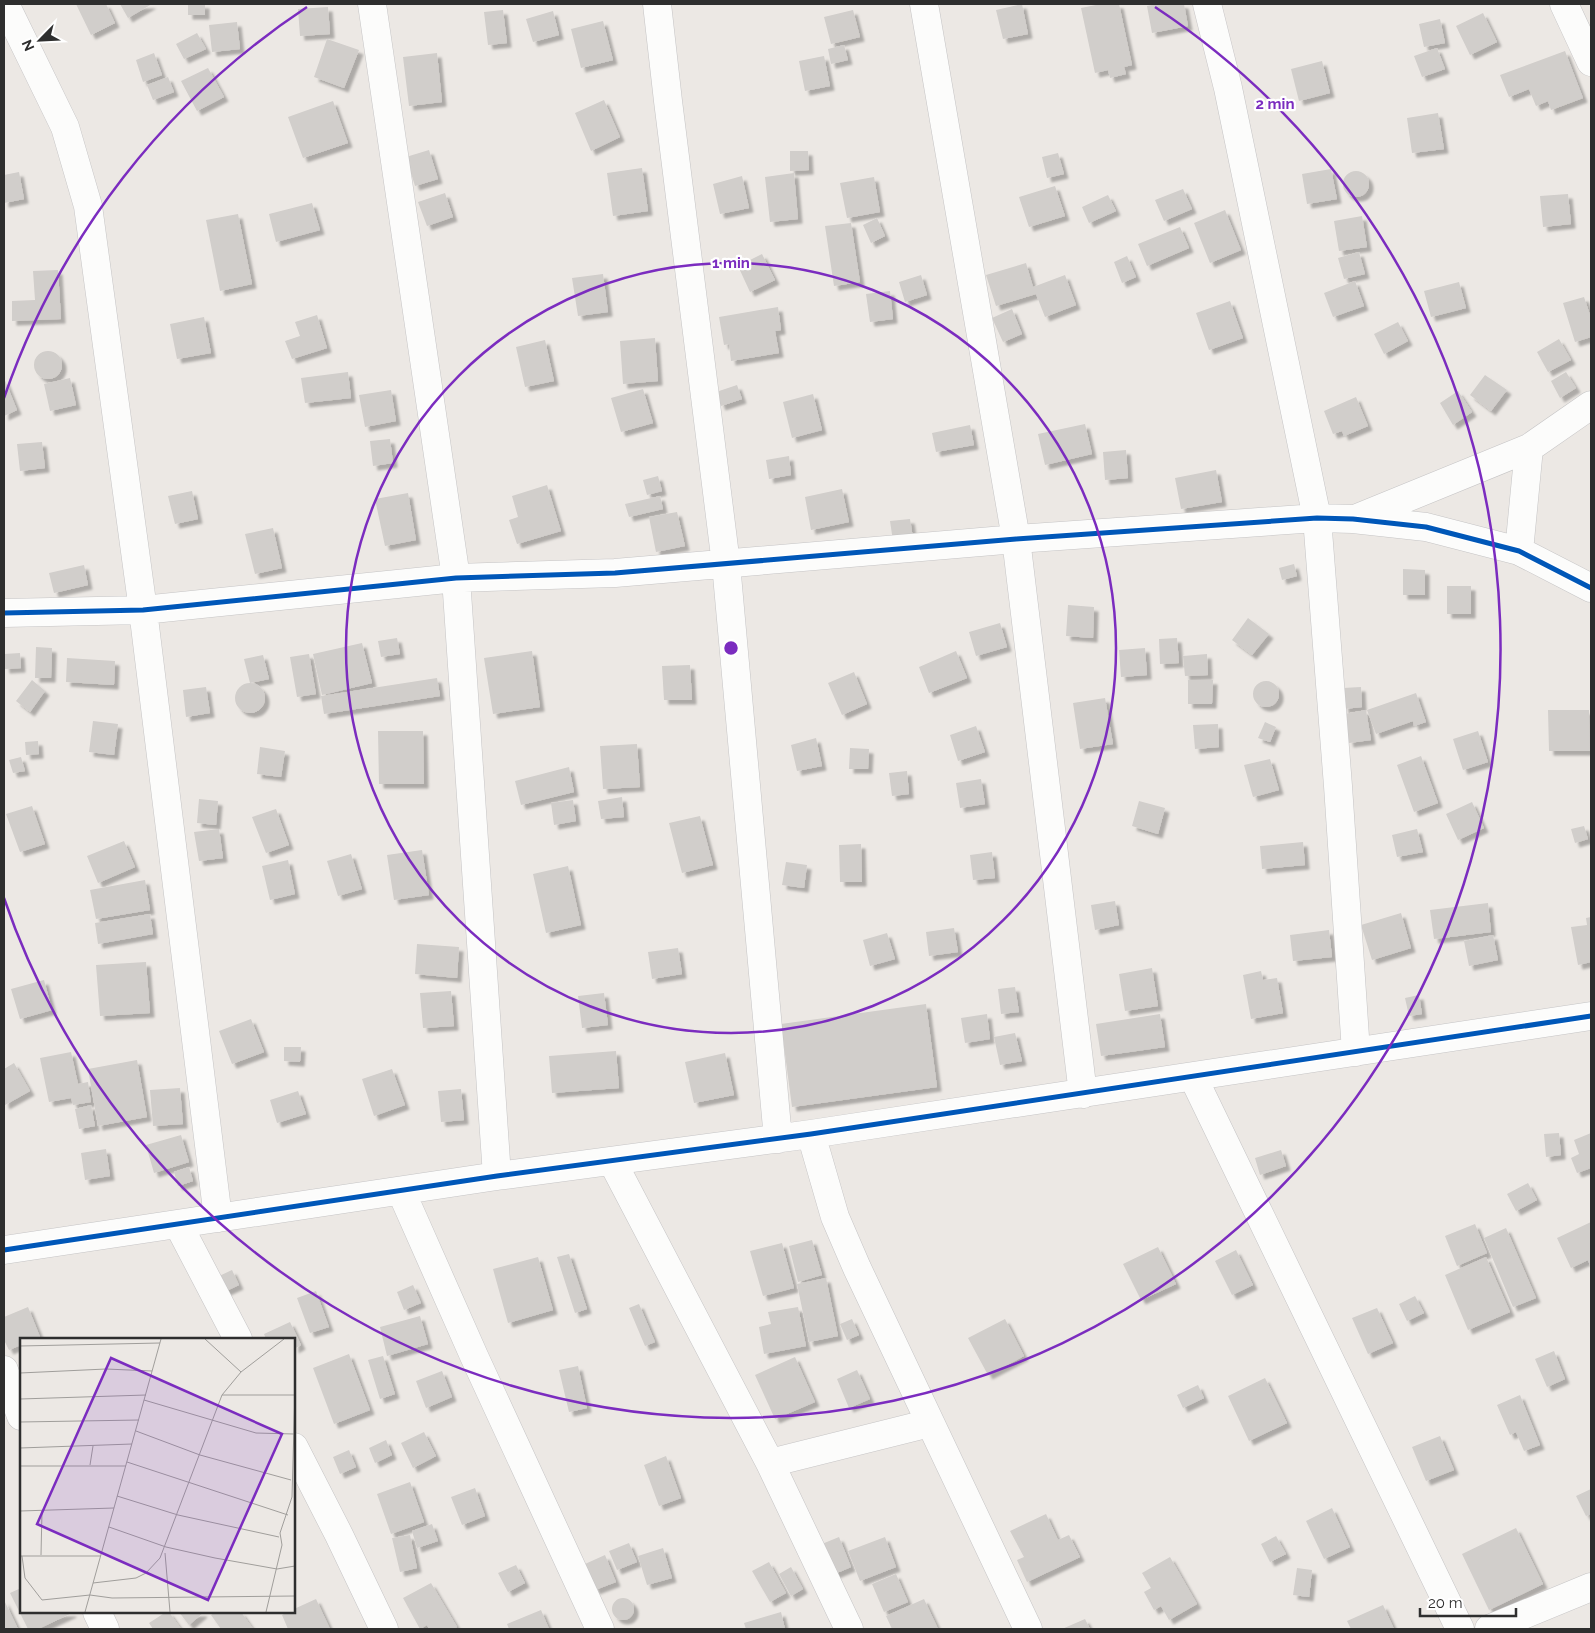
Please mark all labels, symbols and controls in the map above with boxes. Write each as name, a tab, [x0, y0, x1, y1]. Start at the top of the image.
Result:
north arrow	[15, 15, 65, 65]
text: N	[19, 37, 38, 53]
text: 2 min	[1256, 95, 1294, 113]
text: 1 min	[712, 254, 750, 272]
centre of rings	[722, 639, 740, 657]
inset map	[20, 1338, 295, 1613]
scale bar	[1420, 1586, 1516, 1618]
text: 20 m	[1428, 1594, 1463, 1612]

